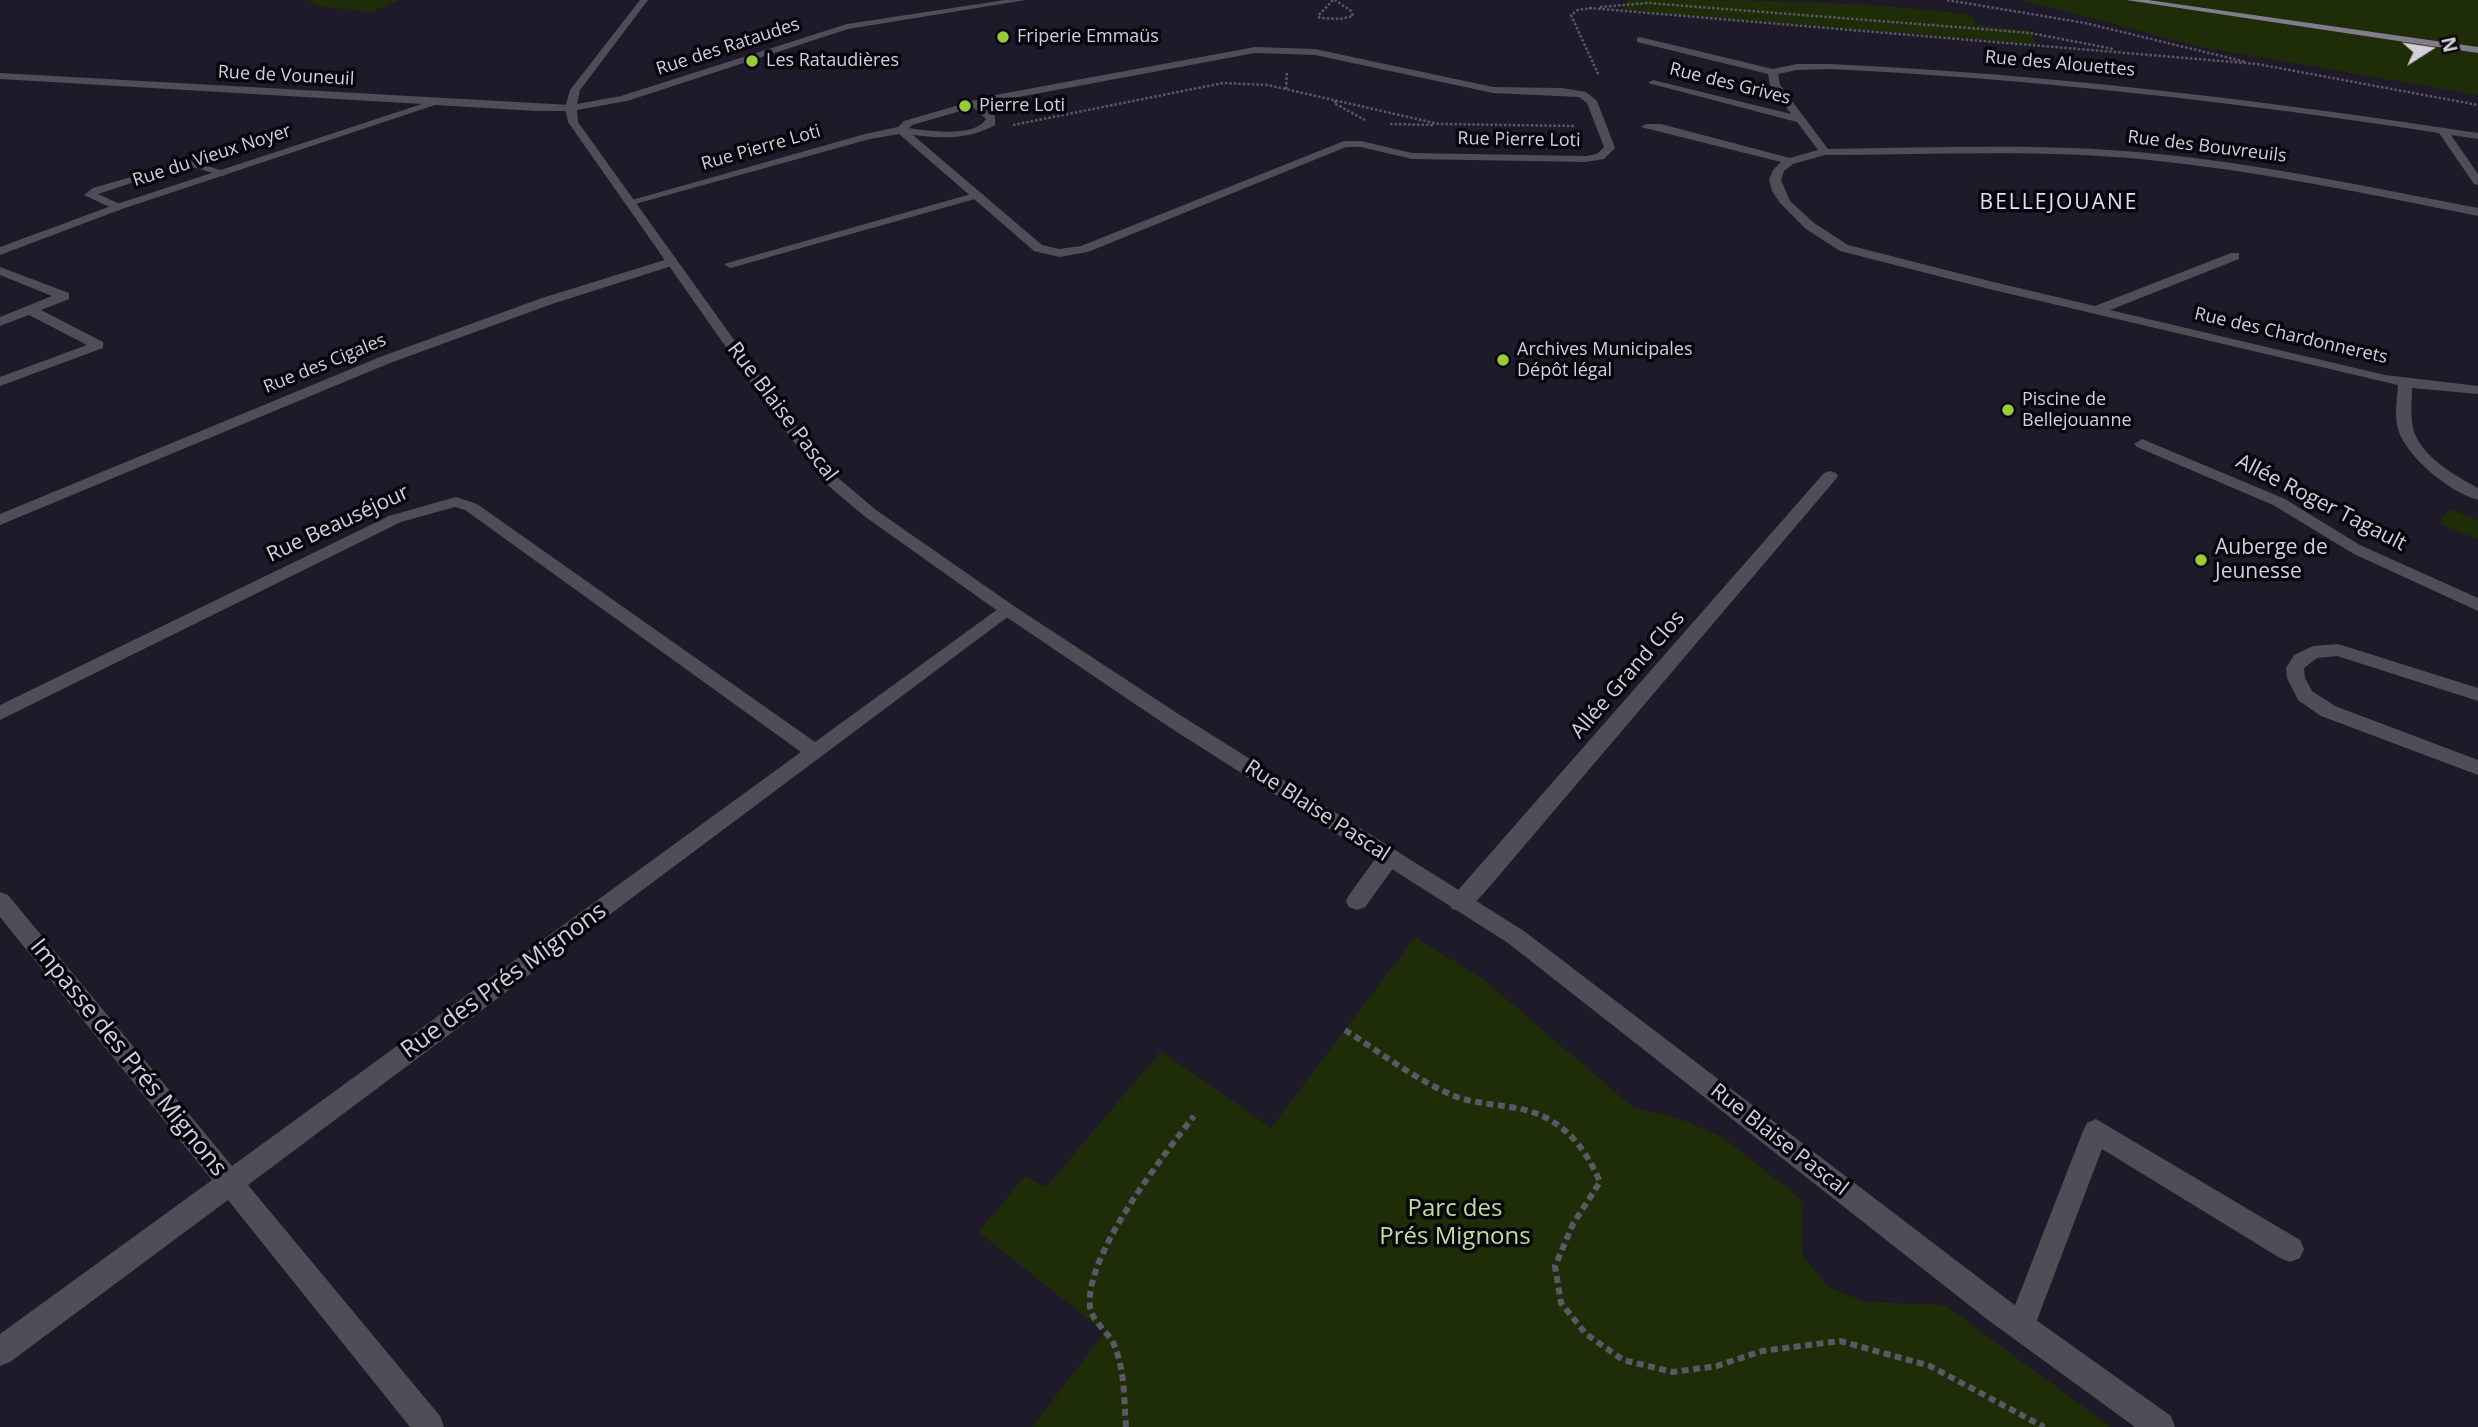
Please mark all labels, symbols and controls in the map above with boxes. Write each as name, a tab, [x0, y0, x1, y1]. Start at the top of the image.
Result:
street label: Rue des Rataudes	[654, 14, 802, 80]
north arrow	[2394, 14, 2464, 84]
place label: Friperie Emmaüs	[1017, 26, 1159, 48]
marker: Friperie Emmaüs	[995, 29, 1011, 45]
text: N	[2435, 34, 2464, 55]
street label: Rue des Alouettes	[1984, 47, 2136, 81]
place label: Les Rataudières	[766, 50, 899, 72]
marker: Les Rataudières	[744, 53, 760, 69]
street label: Rue des Grives	[1667, 59, 1793, 109]
street label: Rue de Vouneuil	[217, 62, 355, 90]
place label: Pierre Loti	[979, 95, 1065, 117]
marker: Pierre Loti	[957, 98, 973, 114]
street label: Rue du Vieux Noyer	[130, 120, 294, 192]
street label: Rue Pierre Loti	[699, 121, 823, 175]
street label: Rue des Bouvreuils	[2126, 127, 2288, 167]
street label: Rue Pierre Loti	[1457, 128, 1581, 152]
district label: BELLEJOUANE	[1981, 190, 2137, 216]
street label: Rue des Chardonnerets	[2192, 303, 2390, 369]
street label: Rue des Cigales	[261, 330, 389, 398]
street label: Rue Blaise Pascal	[722, 338, 842, 486]
place label: Archives Municipales Dépôt légal	[1517, 339, 1693, 382]
marker: Archives Municipales Dépôt légal	[1495, 352, 1511, 368]
place label: Piscine de Bellejouanne	[2022, 389, 2132, 432]
marker: Piscine de Bellejouanne	[2000, 402, 2016, 418]
street label: Allée Roger Tagault	[2232, 449, 2410, 557]
street label: Rue Beauséjour	[263, 480, 413, 568]
place label: Auberge de Jeunesse	[2215, 535, 2328, 585]
marker: Auberge de Jeunesse	[2193, 552, 2209, 568]
street label: Allée Grand Clos	[1566, 606, 1690, 744]
street label: Rue Blaise Pascal	[1240, 755, 1394, 867]
street label: Rue des Prés Mignons	[396, 897, 612, 1065]
street label: Impasse des Prés Mignons	[23, 934, 233, 1182]
street label: Rue Blaise Pascal	[1705, 1079, 1853, 1201]
park label: Parc des Prés Mignons	[1379, 1195, 1531, 1251]

